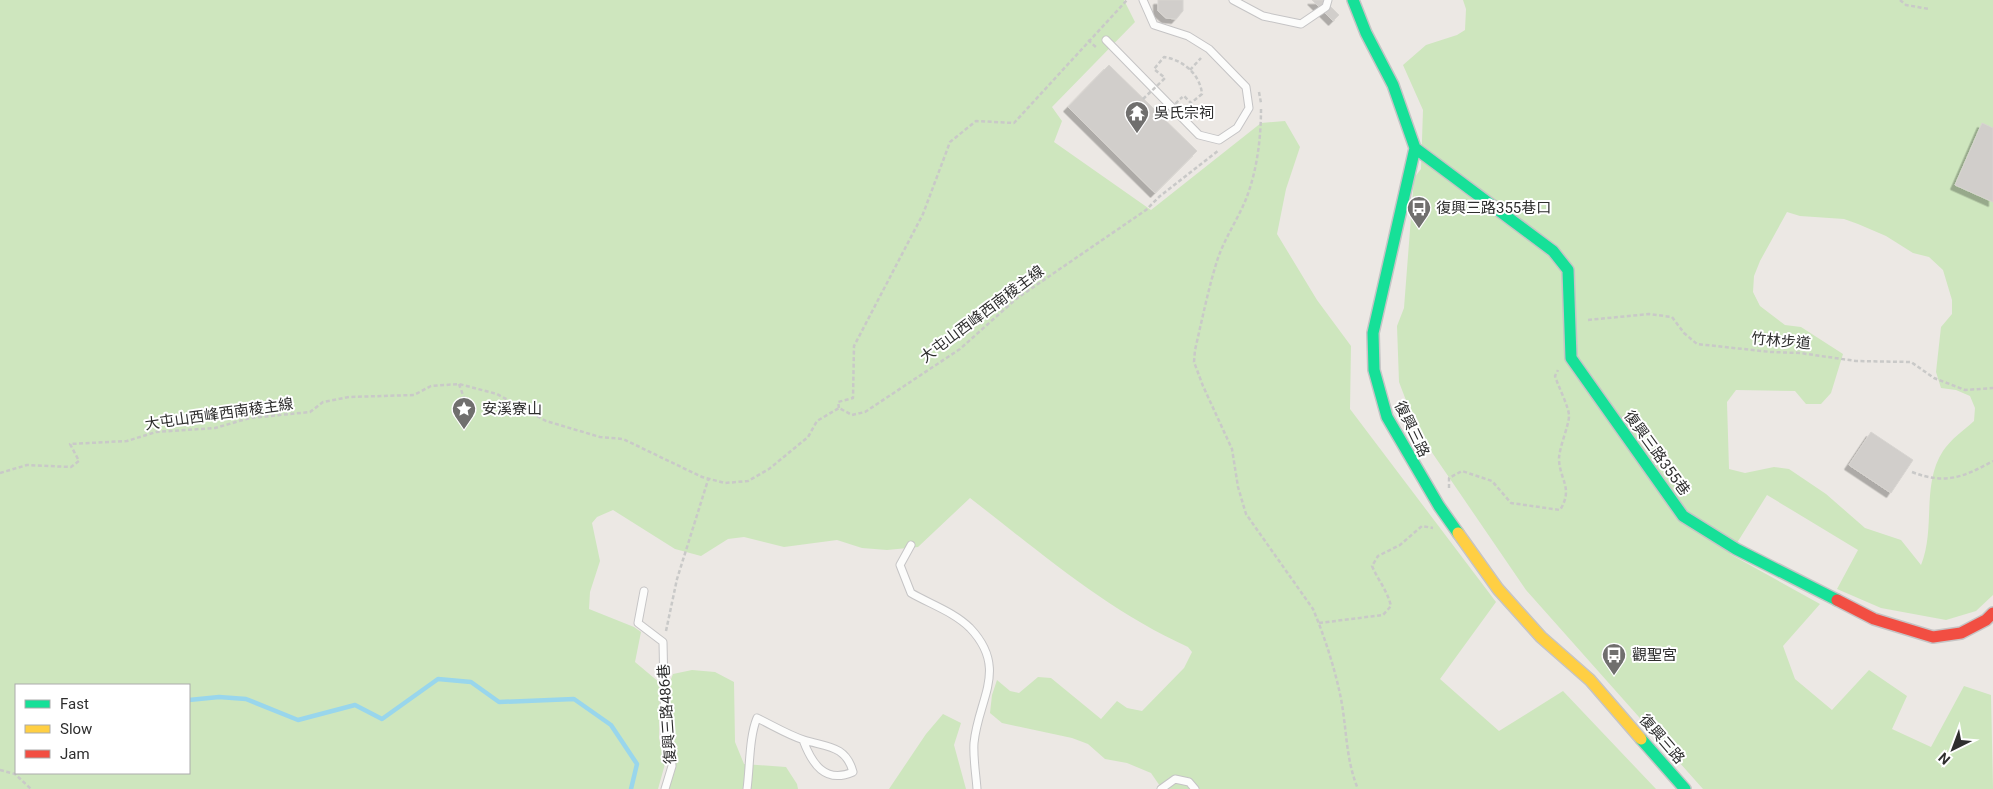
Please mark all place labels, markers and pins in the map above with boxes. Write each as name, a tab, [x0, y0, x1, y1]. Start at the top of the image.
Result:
temple icon: 吳氏宗祠	[1124, 100, 1150, 134]
place label: 吳氏宗祠	[1154, 104, 1214, 122]
bus stop icon: 復興三路355巷口	[1406, 195, 1432, 229]
place label: 復興三路355巷口	[1436, 199, 1551, 217]
place icon: 安溪寮山	[451, 396, 477, 430]
place label: 安溪寮山	[482, 400, 542, 418]
bus stop icon: 觀聖宮	[1601, 642, 1627, 676]
place label: 觀聖宮	[1632, 646, 1677, 664]

